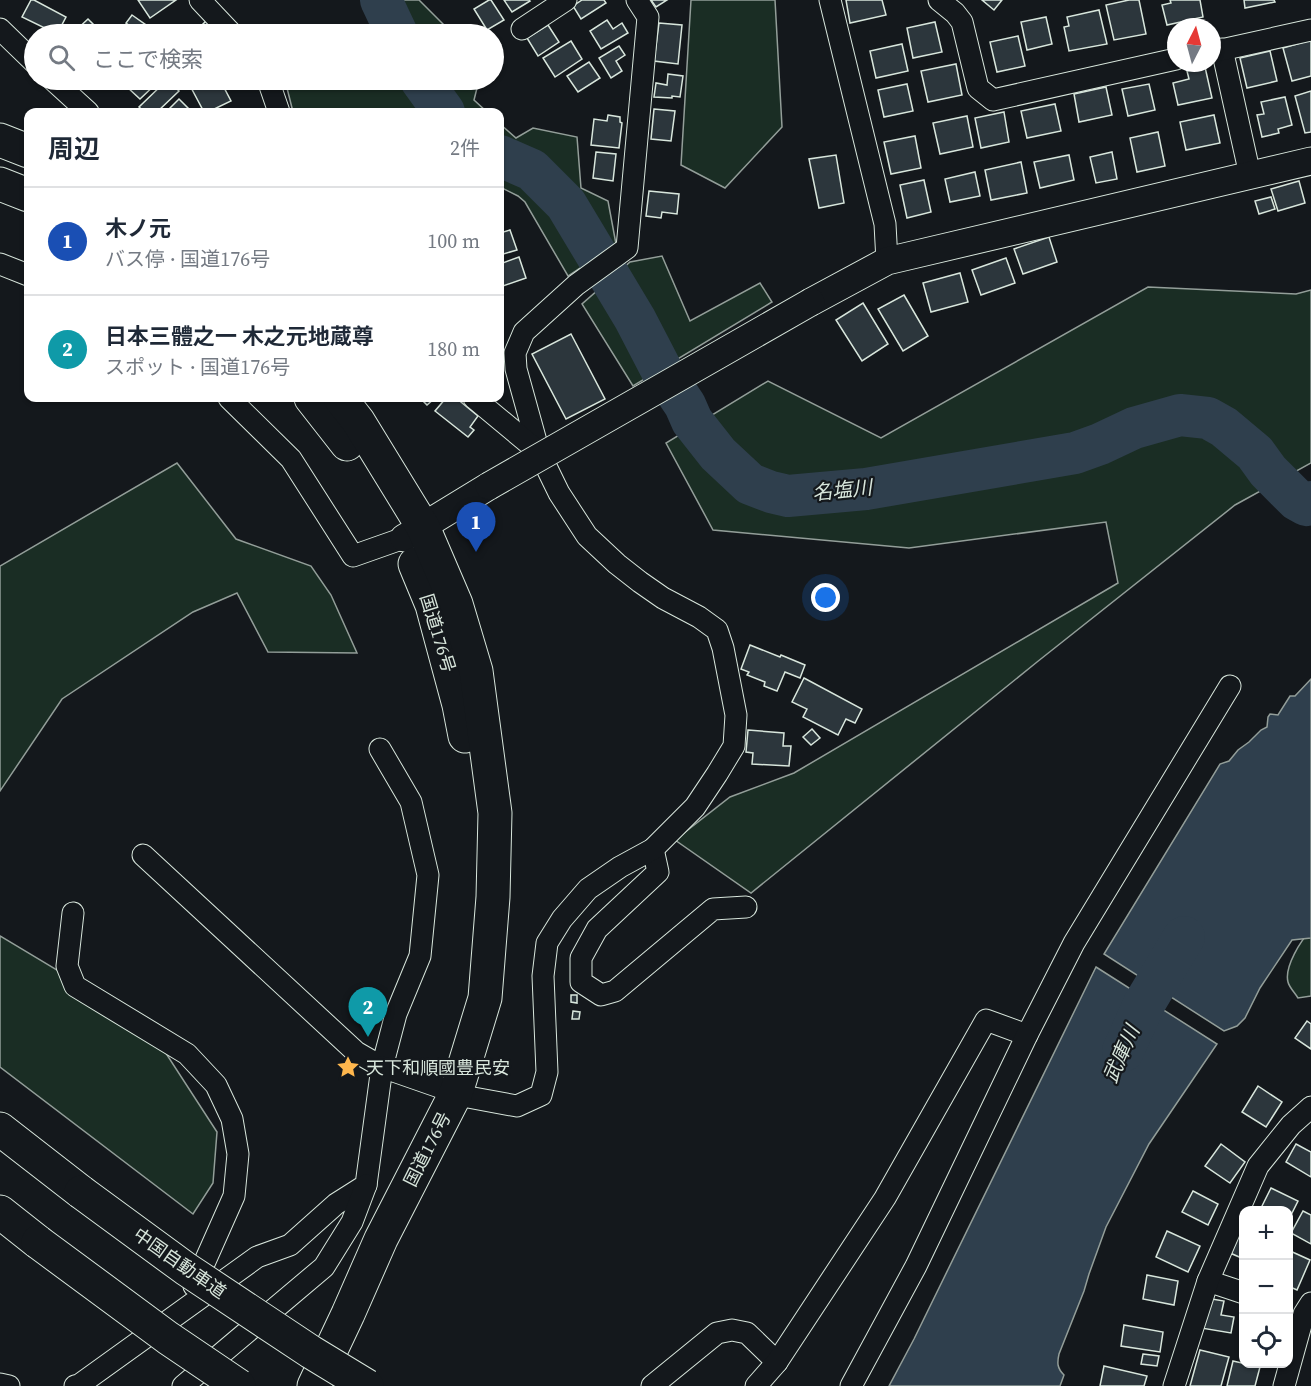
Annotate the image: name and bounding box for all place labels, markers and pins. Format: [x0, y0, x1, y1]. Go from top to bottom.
pin: 1 [456, 502, 496, 552]
pin: 2 [348, 988, 388, 1037]
place icon: 天下和順國豊民安 [335, 1054, 361, 1080]
place label: 天下和順國豊民安 [366, 1055, 510, 1080]

